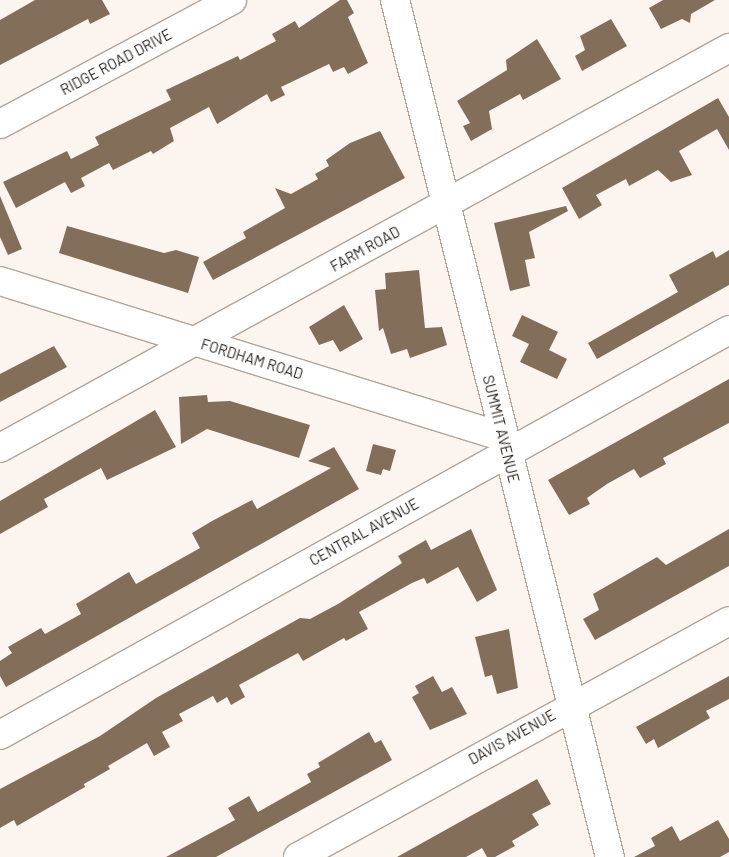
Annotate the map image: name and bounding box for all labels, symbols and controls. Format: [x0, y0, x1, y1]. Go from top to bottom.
street label: RIDGE ROAD DRIVE [57, 25, 175, 99]
street label: FARM ROAD [327, 223, 403, 275]
street label: FORDHAM ROAD [199, 335, 305, 383]
street label: SUMMIT AVENUE [479, 373, 523, 485]
street label: CENTRAL AVENUE [306, 494, 422, 570]
street label: DAVIS AVENUE [465, 706, 559, 768]

